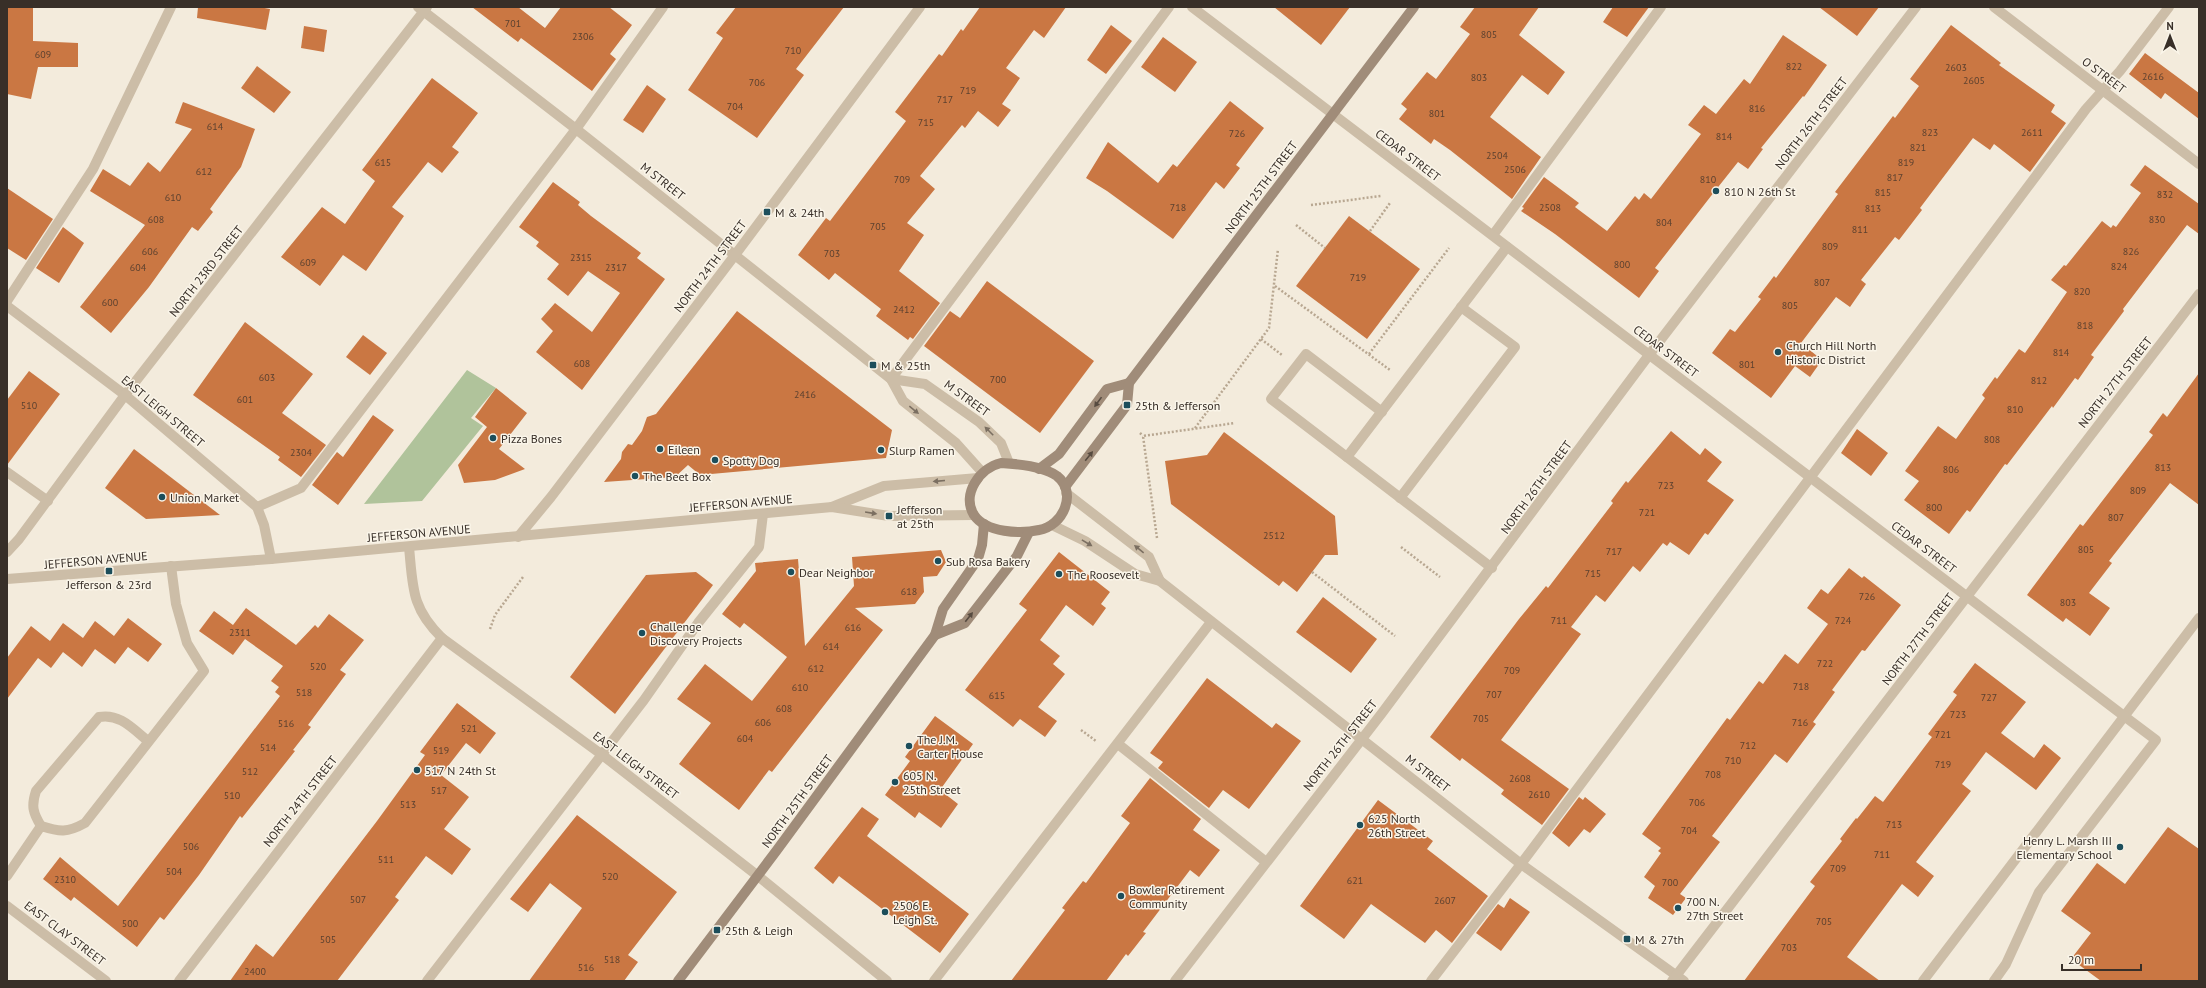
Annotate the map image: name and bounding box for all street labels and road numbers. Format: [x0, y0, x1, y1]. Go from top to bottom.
street label: O STREET [2079, 54, 2129, 97]
street label: NORTH 26TH STREET [1772, 74, 1851, 172]
street label: CEDAR STREET [1372, 126, 1444, 185]
street label: NORTH 25TH STREET [1222, 138, 1301, 236]
street label: M STREET [638, 159, 689, 203]
street label: NORTH 24TH STREET [671, 217, 750, 315]
street label: NORTH 23RD STREET [166, 222, 246, 320]
street label: CEDAR STREET [1630, 322, 1702, 381]
street label: NORTH 27TH STREET [2075, 333, 2155, 430]
street label: EAST LEIGH STREET [118, 372, 208, 450]
street label: M STREET [941, 377, 993, 420]
street label: NORTH 26TH STREET [1497, 437, 1575, 536]
street label: JEFFERSON AVENUE [688, 491, 793, 515]
street label: CEDAR STREET [1888, 518, 1960, 577]
street label: JEFFERSON AVENUE [366, 521, 471, 545]
street label: JEFFERSON AVENUE [43, 548, 148, 572]
street label: NORTH 27TH STREET [1879, 590, 1958, 688]
street label: NORTH 26TH STREET [1300, 696, 1380, 793]
street label: EAST LEIGH STREET [590, 728, 682, 802]
street label: NORTH 25TH STREET [758, 751, 836, 850]
street label: M STREET [1403, 751, 1454, 795]
street label: NORTH 24TH STREET [260, 752, 340, 849]
street label: EAST CLAY STREET [21, 898, 109, 969]

